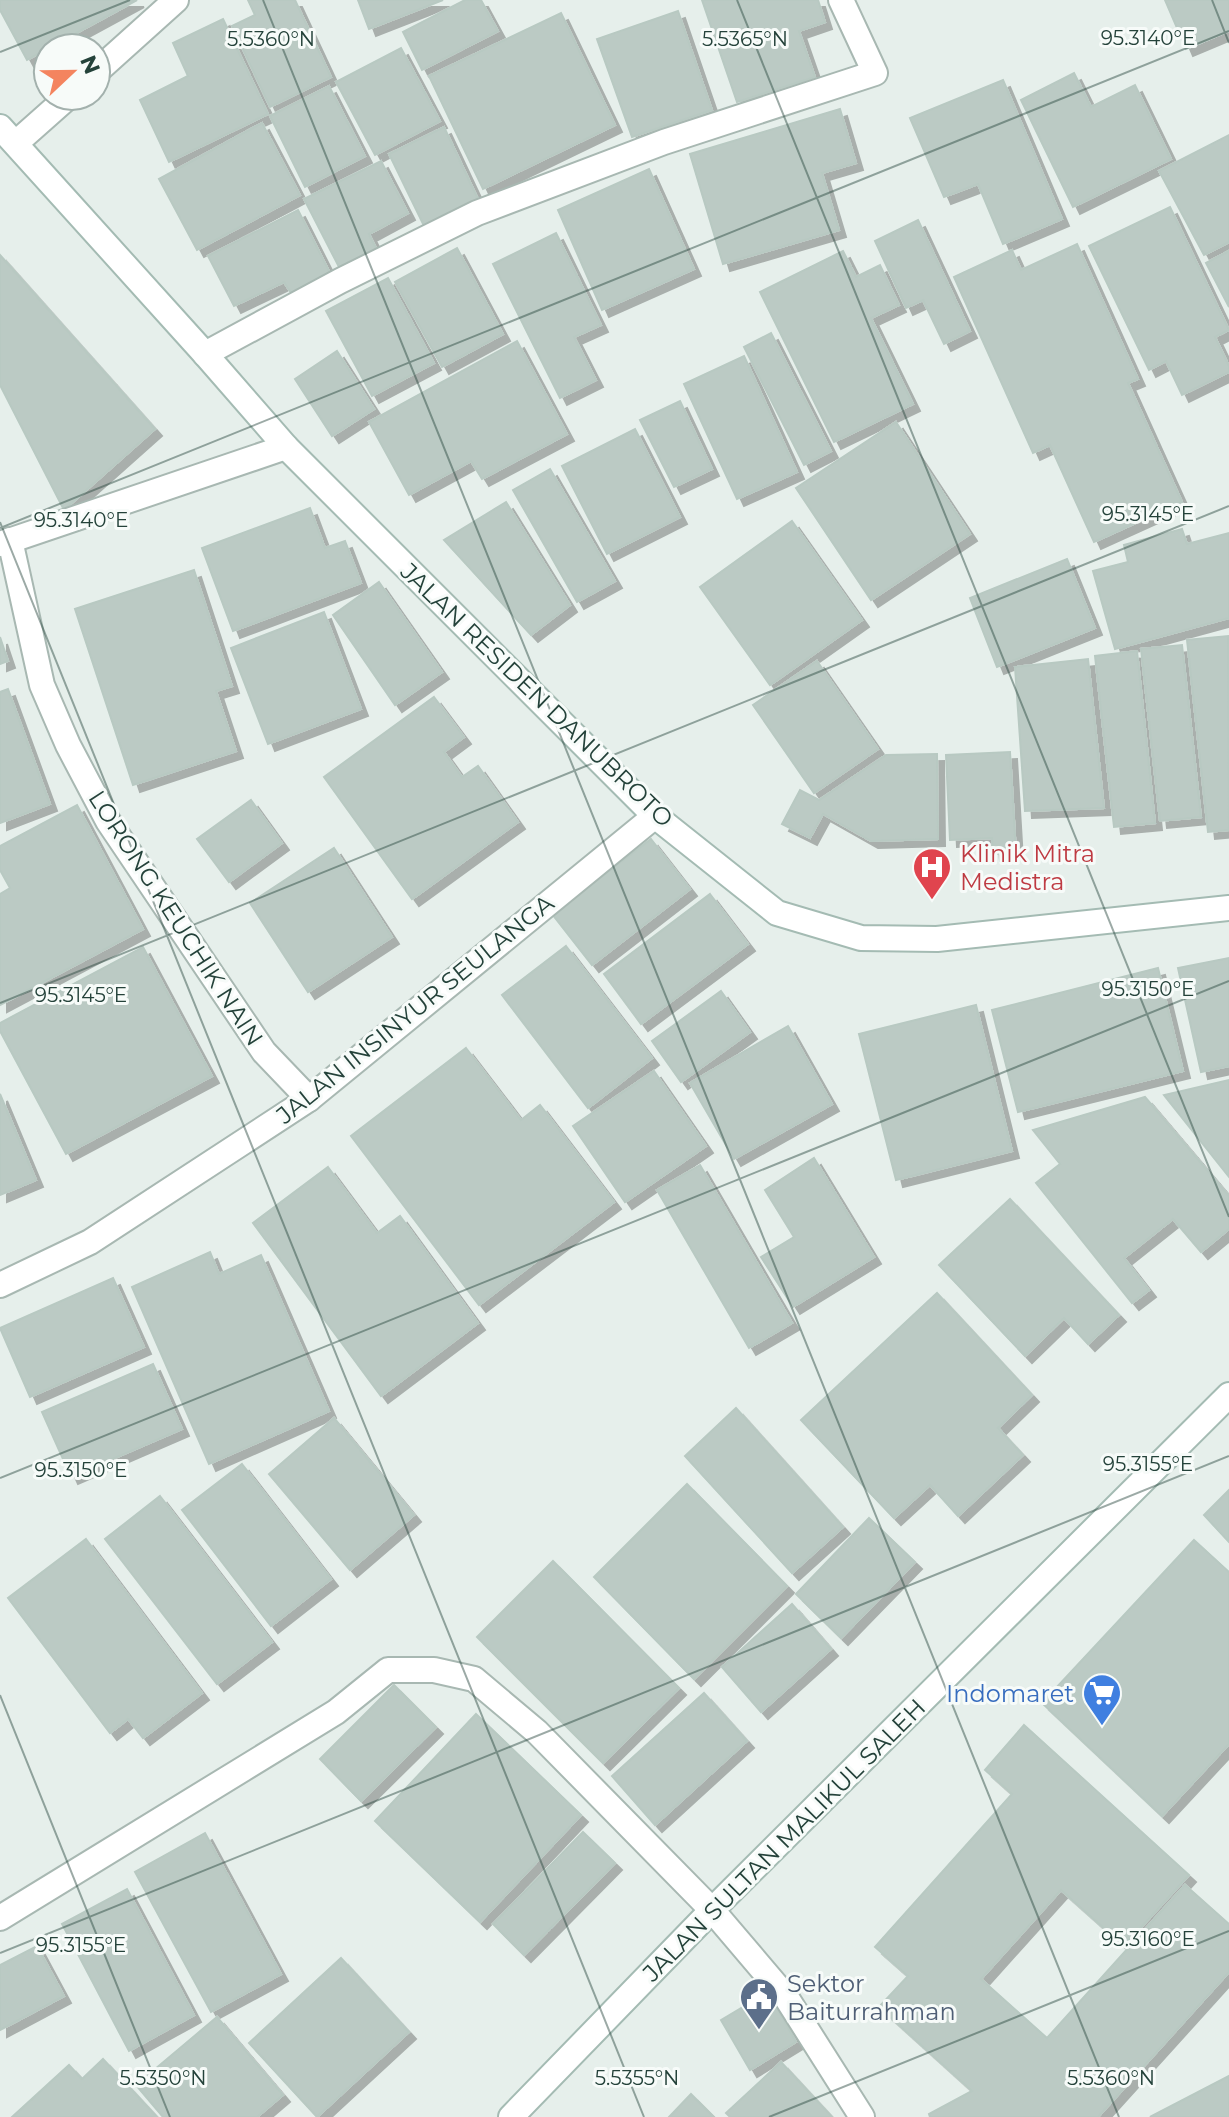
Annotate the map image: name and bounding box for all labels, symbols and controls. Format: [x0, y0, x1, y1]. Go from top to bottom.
text: 95.3140°E [1101, 26, 1195, 50]
text: 5.5360°N [227, 27, 315, 51]
text: 5.5365°N [702, 27, 788, 51]
north arrow [32, 32, 112, 112]
text: N [74, 51, 106, 78]
text: 95.3145°E [1102, 502, 1194, 526]
text: 95.3140°E [34, 508, 128, 532]
street label: JALAN RESIDEN DANUBROTO [394, 556, 679, 833]
street label: LORONG KEUCHIK NAIN [83, 785, 269, 1051]
place label: Klinik Mitra Medistra [960, 839, 1095, 896]
hospital icon: Klinik Mitra Medistra [911, 846, 953, 901]
street label: JALAN INSINYUR SEULANGA [270, 888, 560, 1130]
text: 95.3150°E [1102, 977, 1194, 1001]
text: 95.3145°E [35, 983, 127, 1007]
text: 95.3155°E [1103, 1452, 1193, 1476]
text: 95.3150°E [35, 1458, 127, 1482]
supermarket icon: Indomaret [1081, 1672, 1123, 1727]
place label: Indomaret [946, 1679, 1074, 1708]
street label: JALAN SULTAN MALIKUL SALEH [636, 1693, 931, 1988]
text: 95.3160°E [1101, 1927, 1195, 1951]
text: 95.3155°E [36, 1933, 126, 1957]
place label: Sektor Baiturrahman [787, 1969, 956, 2026]
public building icon: Sektor Baiturrahman [738, 1976, 780, 2031]
text: 5.5350°N [119, 2066, 207, 2090]
text: 5.5355°N [595, 2066, 679, 2090]
text: 5.5360°N [1067, 2066, 1155, 2090]

